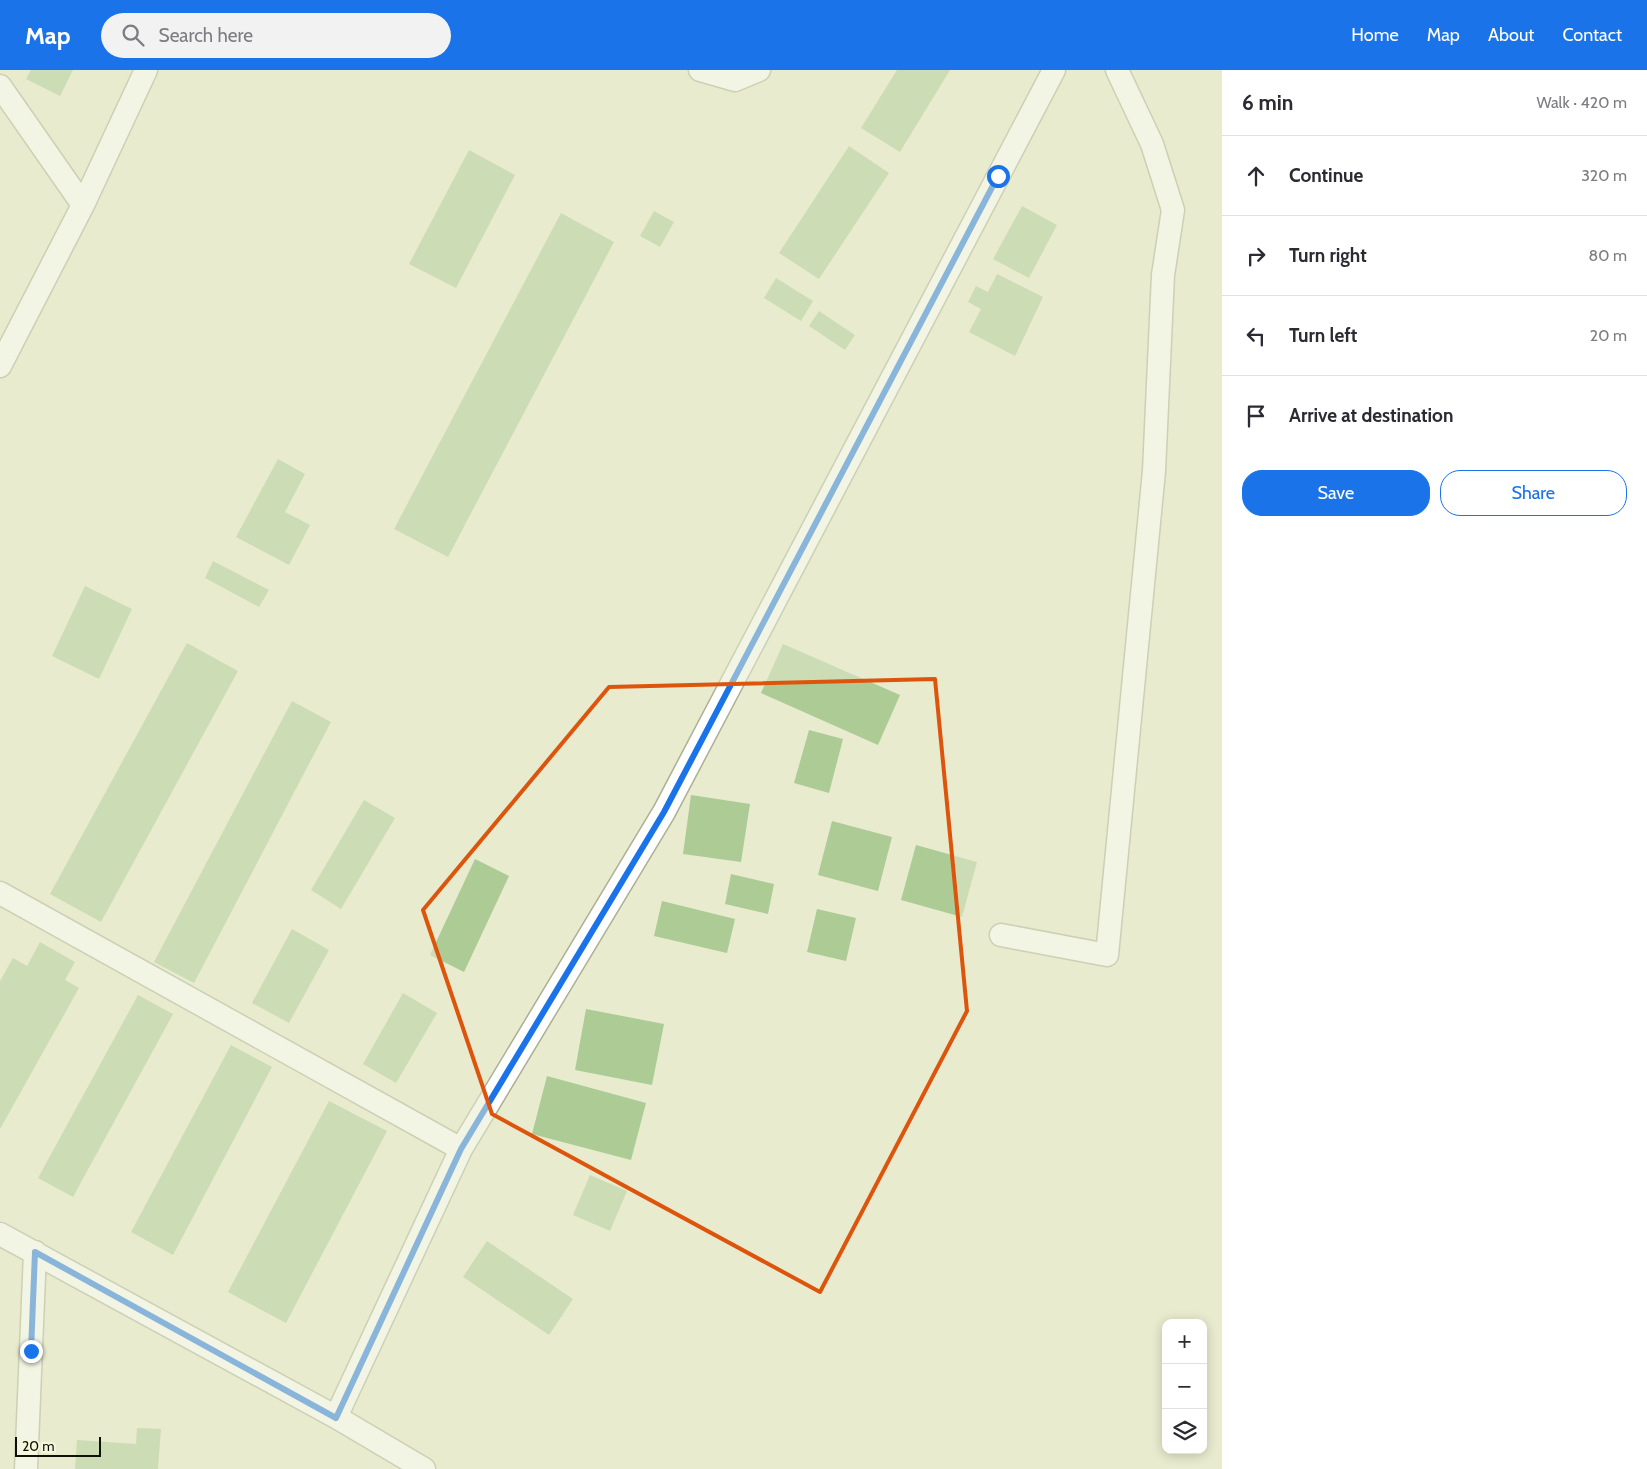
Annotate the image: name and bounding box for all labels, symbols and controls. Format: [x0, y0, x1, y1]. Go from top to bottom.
search box [101, 13, 451, 58]
text: Map [25, 21, 71, 50]
icon: search [119, 21, 147, 49]
text: Search here [159, 24, 253, 47]
text: Home [1351, 24, 1399, 46]
text: Map [1427, 24, 1460, 46]
text: About [1488, 24, 1534, 46]
text: Contact [1562, 24, 1622, 46]
text: 6 min [1242, 90, 1293, 115]
text: Walk · 420 m [1536, 93, 1627, 112]
icon: ahead [1242, 162, 1270, 190]
text: Continue [1289, 164, 1363, 187]
route start [987, 165, 1010, 188]
text: 320 m [1581, 166, 1627, 185]
icon: right [1242, 242, 1270, 270]
text: Turn right [1289, 244, 1367, 267]
text: 80 m [1589, 246, 1627, 265]
icon: left [1242, 322, 1270, 350]
text: Turn left [1289, 324, 1357, 347]
text: 20 m [1590, 326, 1627, 345]
icon: arrive [1242, 402, 1270, 430]
text: Arrive at destination [1289, 404, 1453, 427]
button: Save [1242, 470, 1430, 516]
button: Share [1440, 470, 1627, 516]
map controls [1162, 1319, 1207, 1454]
button: + [1162, 1319, 1207, 1364]
route end [20, 1340, 43, 1363]
button: − [1162, 1364, 1207, 1409]
button: layers [1162, 1409, 1207, 1454]
scale bar [15, 1434, 101, 1457]
text: 20 m [22, 1437, 55, 1455]

